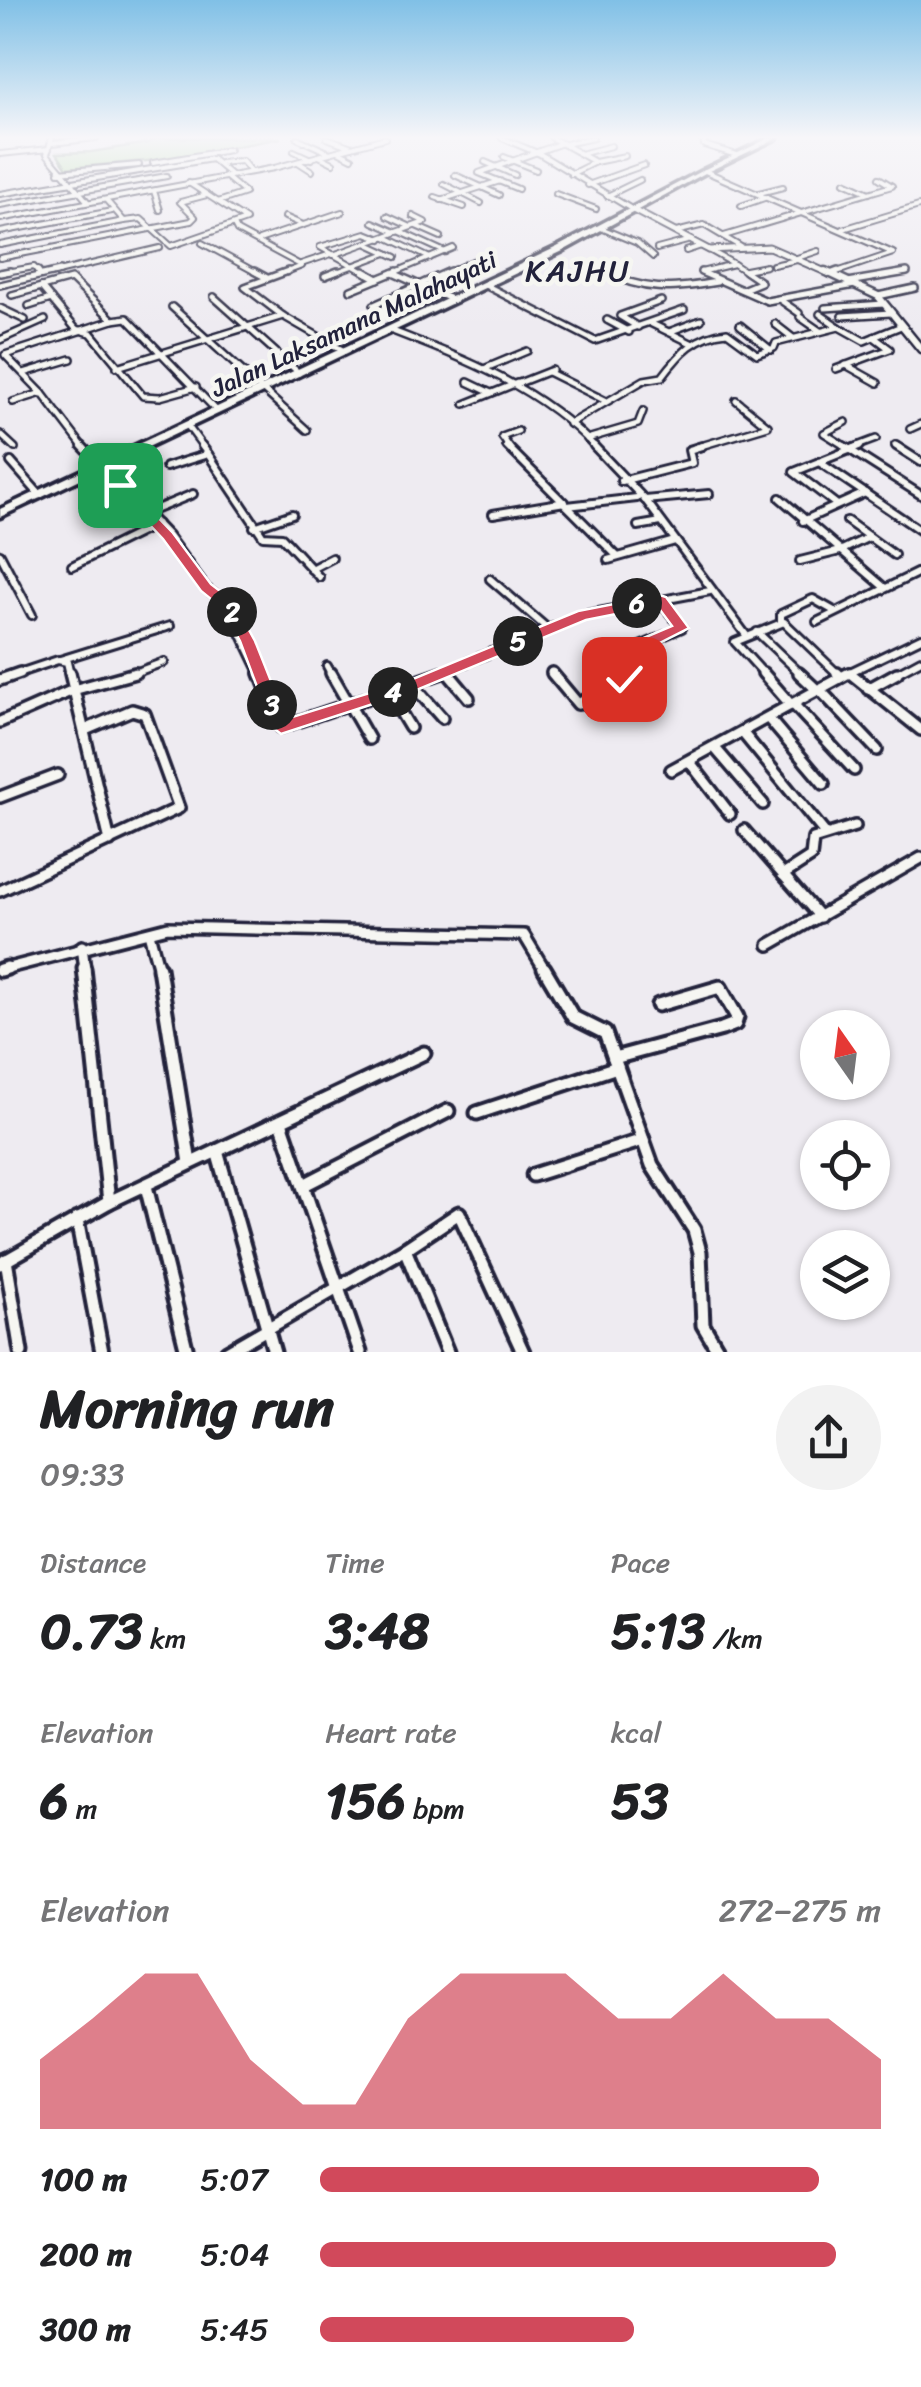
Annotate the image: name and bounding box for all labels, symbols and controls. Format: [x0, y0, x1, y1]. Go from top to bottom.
street label: Jalan Laksamana Malahayati [203, 237, 506, 411]
district label: KAJHU [525, 244, 631, 298]
pin [78, 443, 163, 528]
icon: arrive [93, 458, 148, 513]
pin: 6 [612, 578, 662, 628]
text: 6 [629, 578, 645, 627]
pin: 2 [207, 587, 257, 637]
text: 2 [224, 587, 240, 636]
pin: 5 [493, 616, 543, 666]
text: 5 [509, 616, 527, 665]
pin [582, 637, 667, 722]
icon: check [597, 652, 652, 707]
pin: 4 [368, 667, 418, 717]
text: 4 [384, 667, 402, 716]
pin: 3 [247, 680, 297, 730]
text: 3 [264, 680, 280, 729]
north arrow [800, 1010, 890, 1100]
map controls [800, 1010, 890, 1320]
button: locate [800, 1120, 890, 1210]
button: layers [800, 1230, 890, 1320]
text: Morning run [40, 1360, 334, 1457]
button: share [776, 1385, 881, 1490]
text: 09:33 [40, 1446, 125, 1503]
text: Distance [40, 1538, 146, 1587]
text: Time [325, 1538, 385, 1587]
text: Pace [611, 1538, 670, 1587]
text: 0.73 [40, 1587, 143, 1676]
text: 3:48 [325, 1587, 429, 1676]
text: 5:13 [611, 1587, 705, 1676]
text: km [143, 1614, 186, 1663]
text: /km [705, 1614, 763, 1663]
text: Elevation [40, 1708, 153, 1757]
text: Heart rate [325, 1708, 457, 1757]
text: kcal [611, 1708, 662, 1757]
text: 6 [40, 1757, 68, 1846]
text: 156 [325, 1757, 406, 1846]
text: 53 [611, 1757, 669, 1846]
text: m [68, 1784, 97, 1833]
text: bpm [406, 1784, 465, 1833]
text: Elevation [40, 1882, 170, 1939]
text: 272–275 m [718, 1882, 881, 1939]
text: 100 m [40, 2151, 127, 2208]
text: 5:07 [200, 2151, 268, 2208]
text: 200 m [40, 2226, 132, 2283]
text: 5:04 [200, 2226, 269, 2283]
text: 300 m [40, 2301, 131, 2358]
text: 5:45 [200, 2301, 269, 2358]

